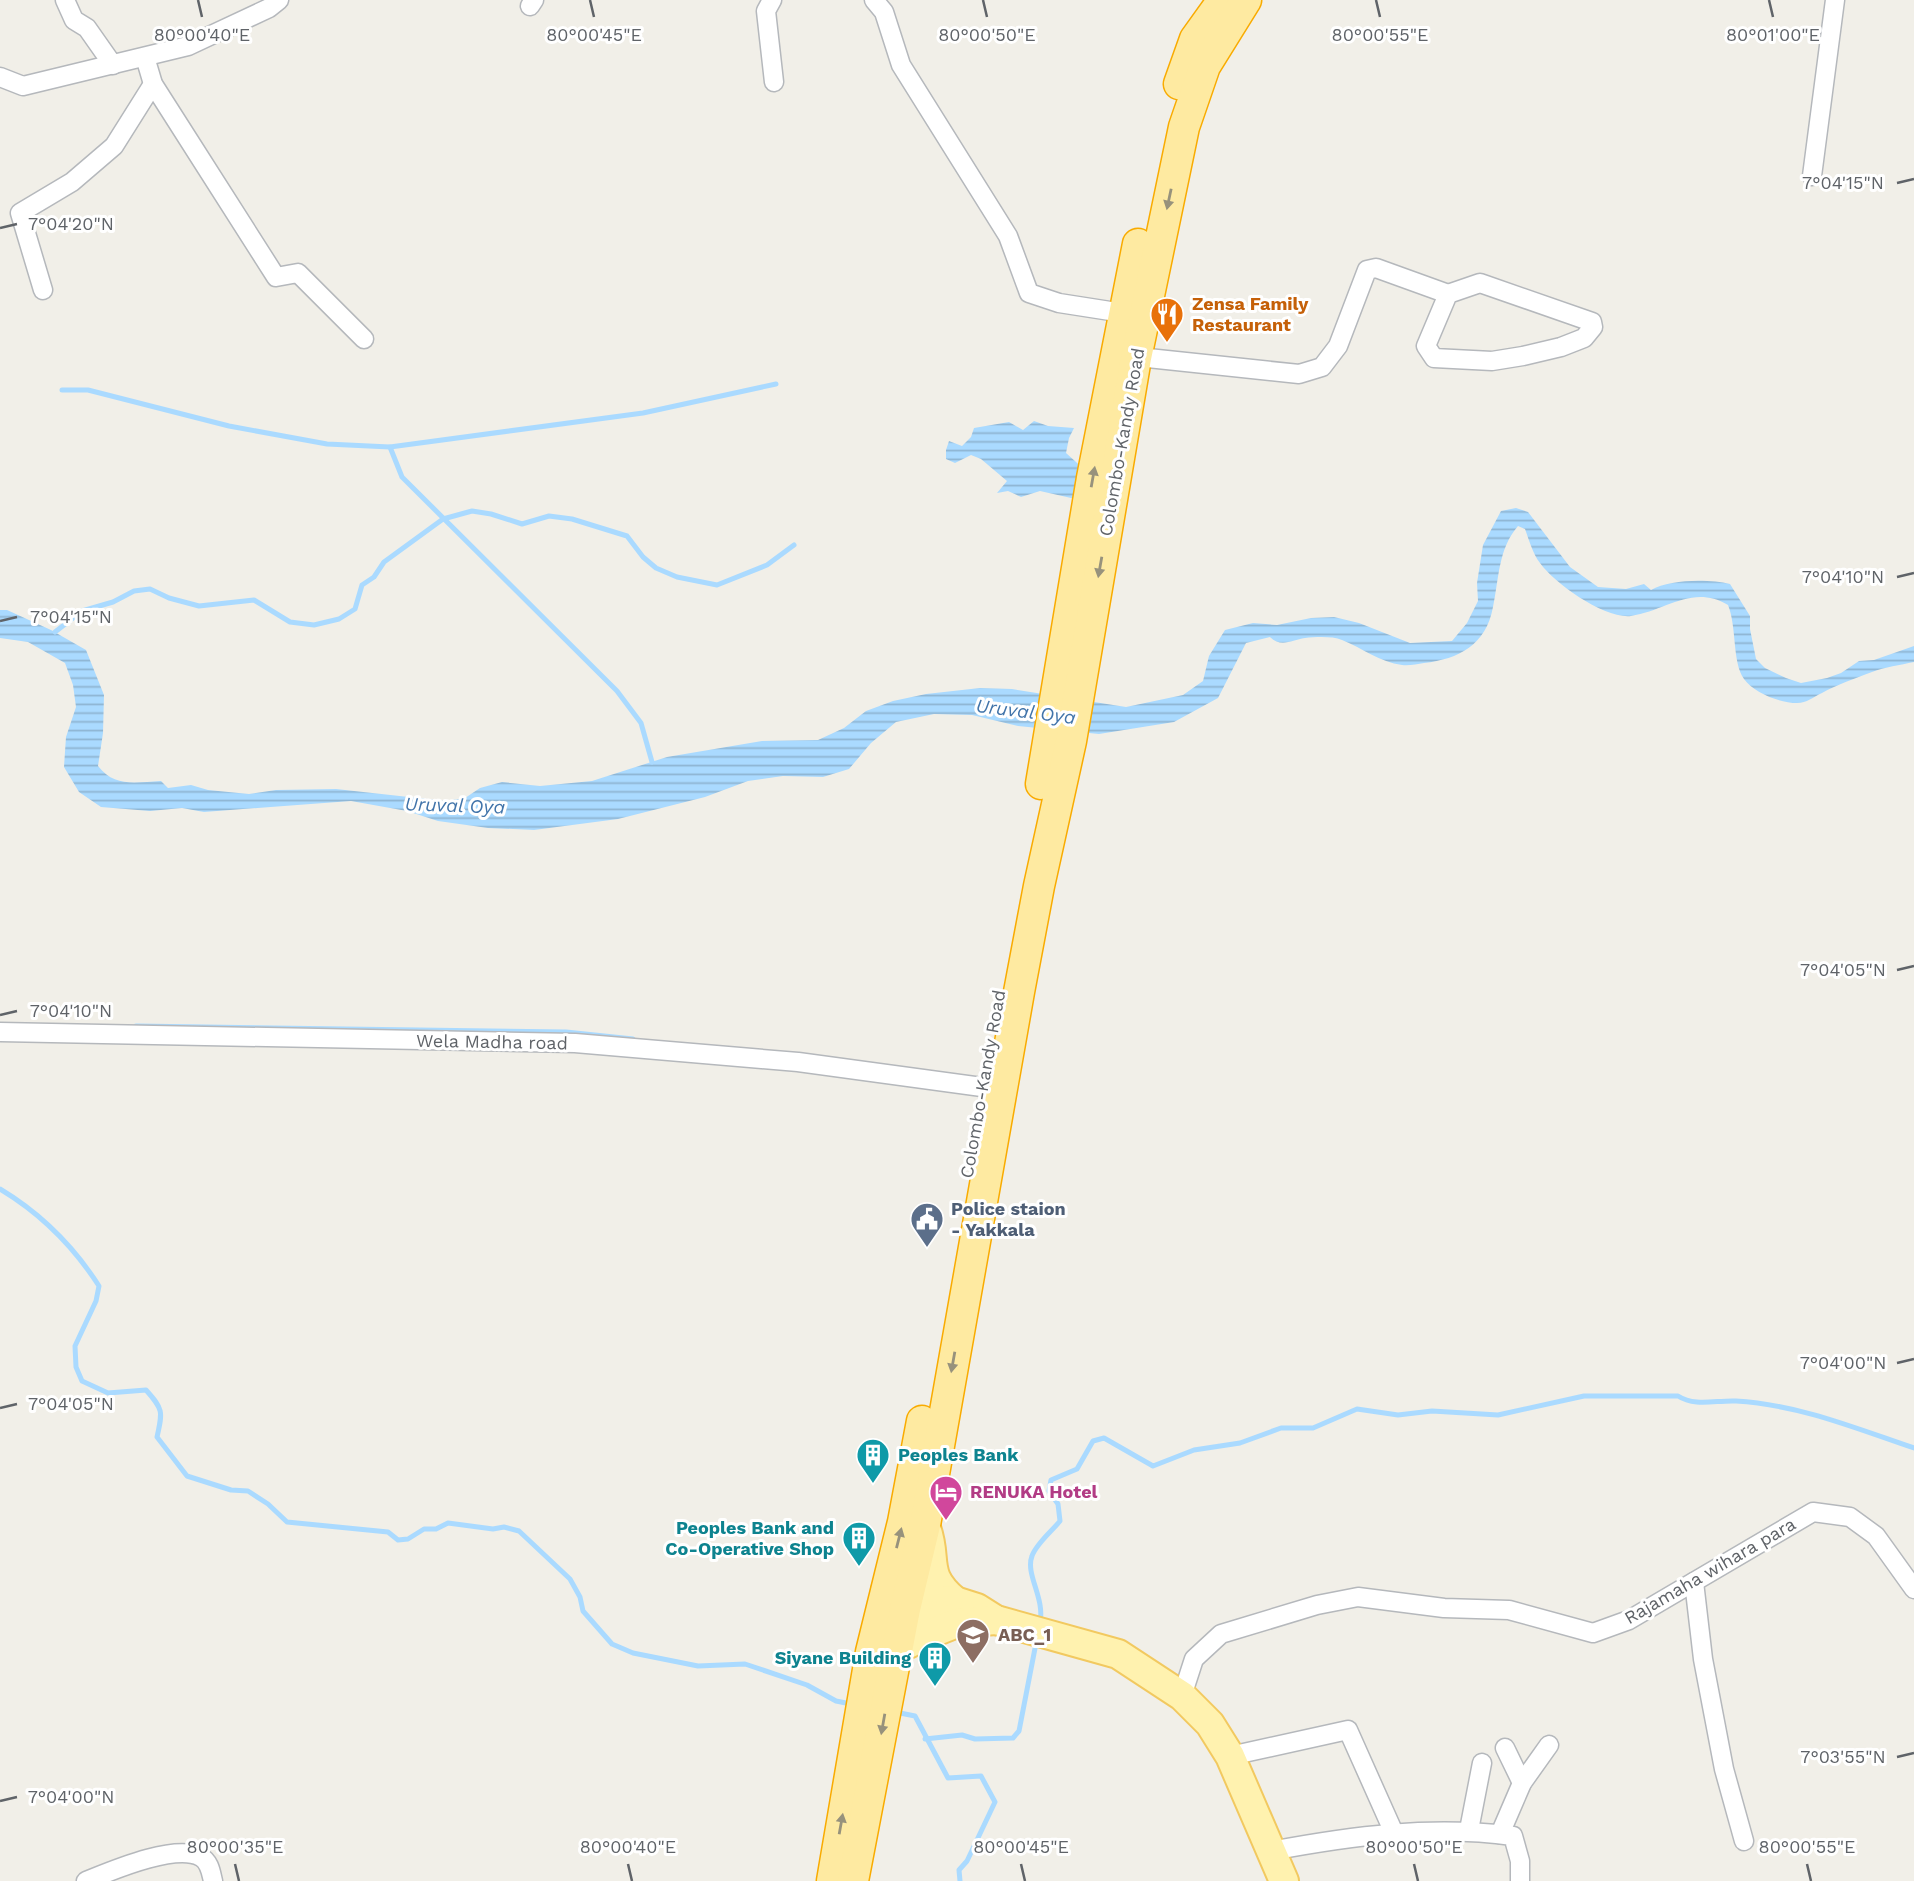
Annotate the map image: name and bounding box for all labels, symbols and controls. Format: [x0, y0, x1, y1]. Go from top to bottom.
text: 80°00'40"E [154, 24, 250, 45]
text: 80°00'45"E [546, 24, 642, 45]
text: 80°00'50"E [938, 24, 1036, 45]
text: 80°00'55"E [1332, 24, 1428, 45]
text: 80°01'00"E [1726, 24, 1820, 45]
text: 7°04'15"N [1802, 172, 1884, 193]
one-way arrow [1164, 188, 1175, 210]
text: 7°04'20"N [28, 213, 114, 234]
place label: Zensa Family Restaurant [1192, 293, 1309, 335]
restaurant icon: Zensa Family Restaurant [1148, 295, 1186, 344]
street label: Colombo-Kandy Road [1095, 346, 1148, 538]
one-way arrow [1087, 465, 1098, 487]
one-way arrow [1094, 556, 1105, 578]
text: 7°04'10"N [1802, 566, 1884, 587]
text: 7°04'15"N [30, 606, 112, 627]
water label: Uruval Oya [975, 694, 1077, 729]
water label: Uruval Oya [404, 792, 506, 819]
text: 7°04'05"N [1800, 959, 1886, 980]
street label: Colombo-Kandy Road [956, 988, 1009, 1180]
text: 7°04'10"N [30, 1000, 112, 1021]
street label: Wela Madha road [416, 1030, 568, 1053]
place label: Police staion - Yakkala [951, 1198, 1066, 1240]
public building icon: Police staion - Yakkala [908, 1200, 946, 1249]
one-way arrow [947, 1351, 958, 1373]
text: 7°04'00"N [1800, 1352, 1886, 1373]
text: 7°04'05"N [28, 1393, 114, 1414]
building icon: Peoples Bank [854, 1436, 892, 1485]
place label: Peoples Bank [898, 1444, 1019, 1465]
hotel icon: RENUKA Hotel [927, 1473, 965, 1522]
place label: RENUKA Hotel [970, 1481, 1098, 1502]
street label: Rajamaha wihara para [1620, 1513, 1799, 1628]
place label: Peoples Bank and Co-Operative Shop [665, 1517, 834, 1559]
building icon: Peoples Bank and Co-Operative Shop [840, 1519, 878, 1568]
one-way arrow [894, 1526, 905, 1548]
school or university icon: ABC_1 [954, 1616, 992, 1665]
place label: ABC_1 [998, 1624, 1051, 1645]
building icon: Siyane Building [916, 1639, 954, 1688]
place label: Siyane Building [775, 1647, 912, 1668]
one-way arrow [878, 1713, 889, 1735]
text: 7°03'55"N [1800, 1746, 1886, 1767]
text: 7°04'00"N [28, 1786, 114, 1807]
one-way arrow [836, 1813, 847, 1835]
text: 80°00'35"E [187, 1836, 283, 1857]
text: 80°00'40"E [580, 1836, 676, 1857]
text: 80°00'45"E [973, 1836, 1069, 1857]
text: 80°00'50"E [1365, 1836, 1463, 1857]
text: 80°00'55"E [1759, 1836, 1855, 1857]

